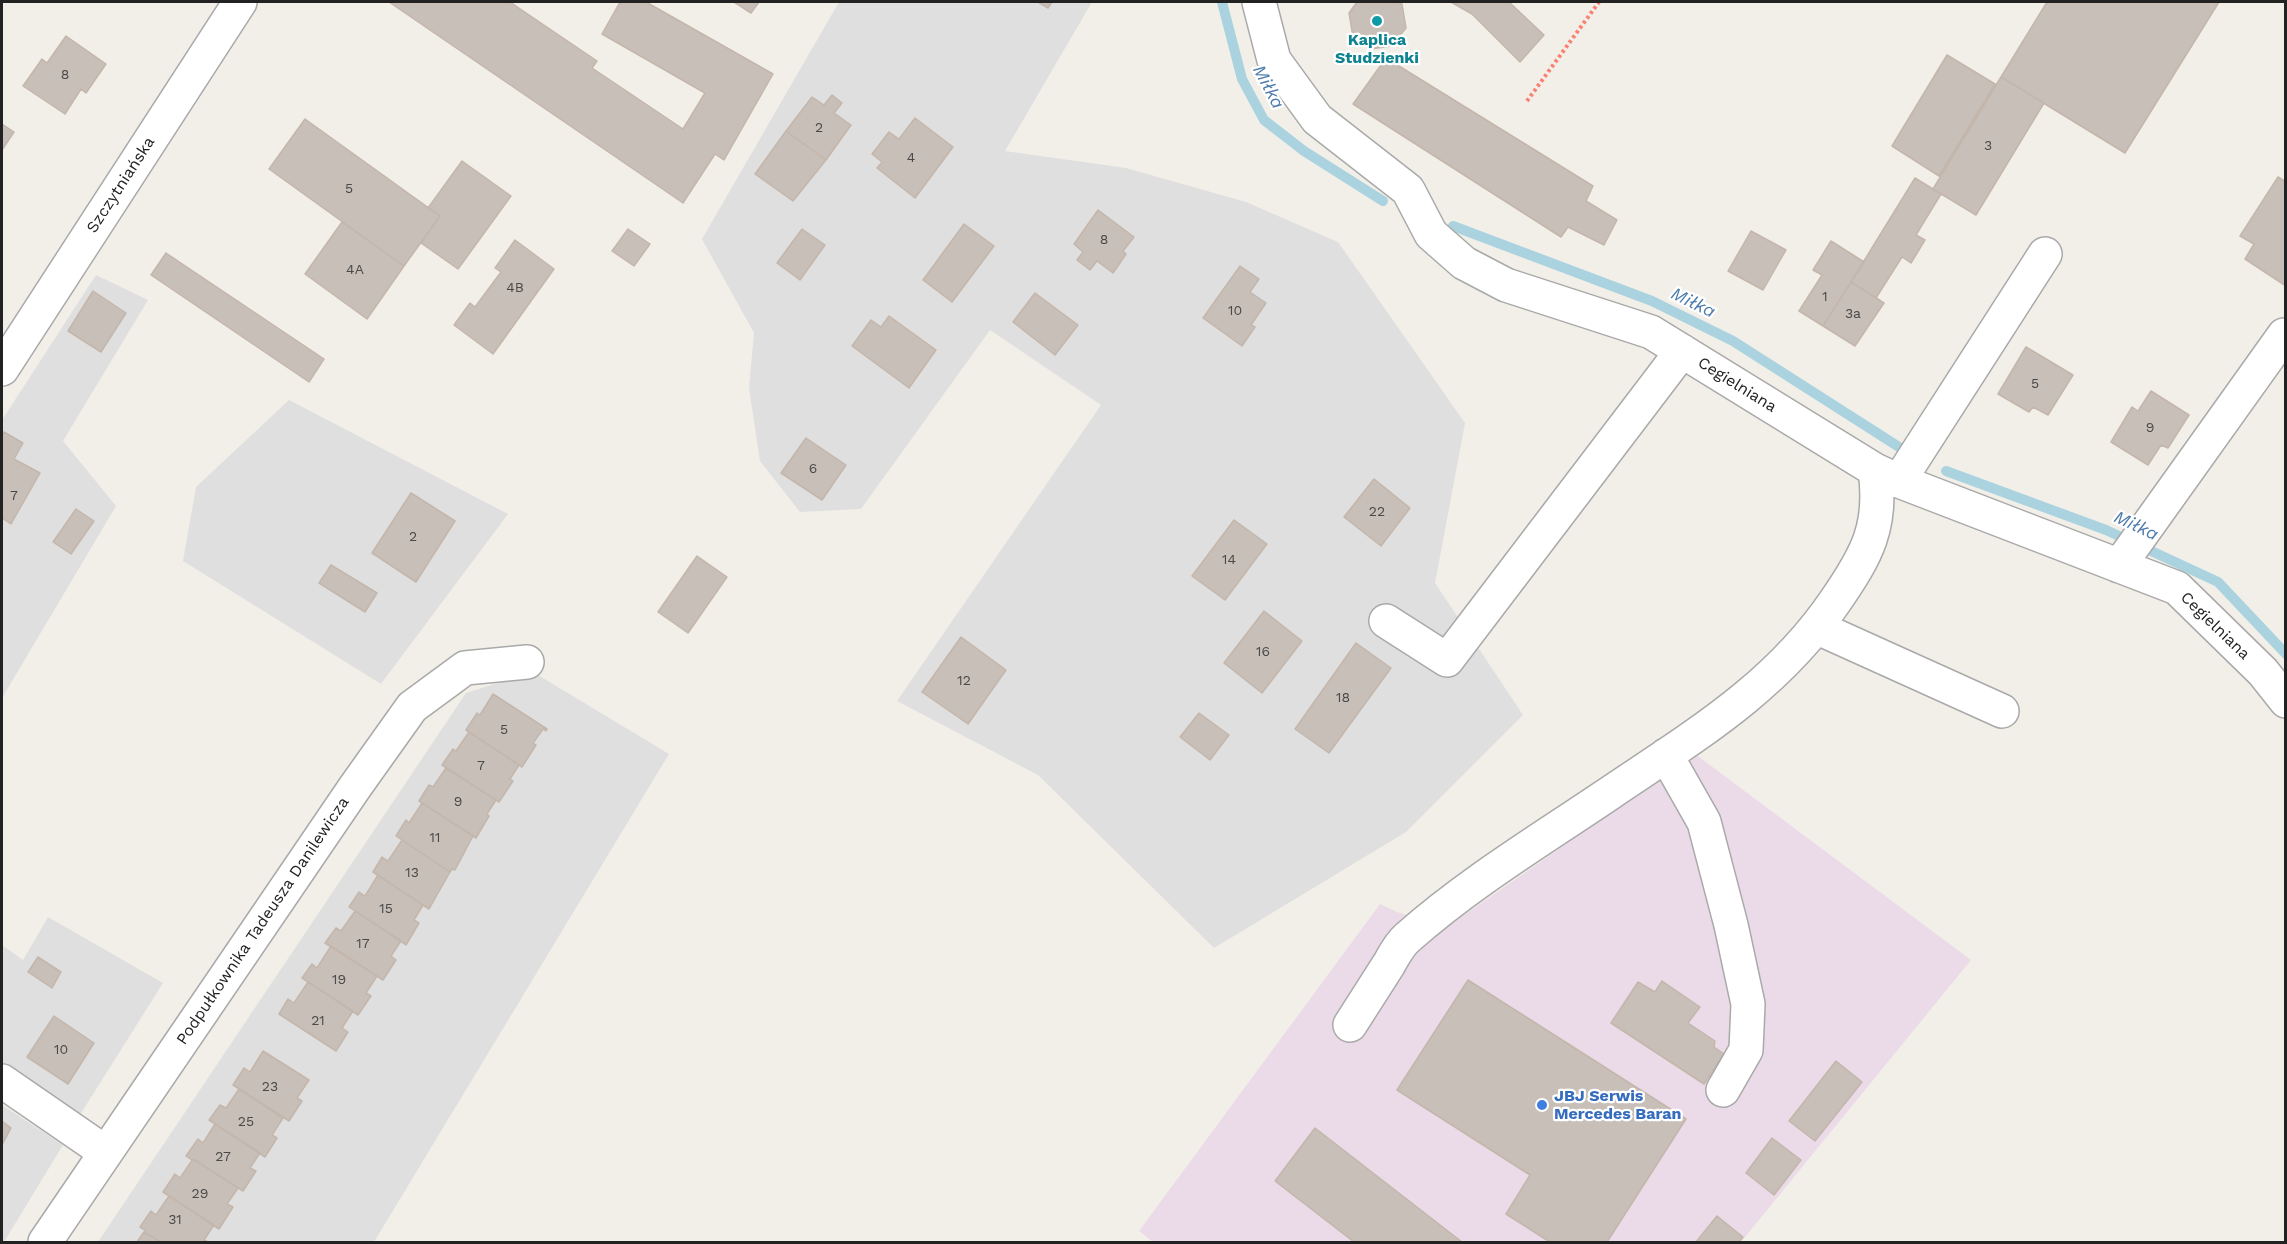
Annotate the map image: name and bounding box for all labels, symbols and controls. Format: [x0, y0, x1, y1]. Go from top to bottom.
marker: Kaplica Studzienki [1370, 14, 1384, 28]
place label: Kaplica Studzienki [1335, 30, 1419, 68]
water label: Miłka [1248, 61, 1288, 113]
house number: 8 [61, 67, 69, 83]
house number: 2 [815, 120, 823, 136]
street label: Szczytniańska [83, 133, 159, 237]
house number: 3 [1984, 138, 1992, 154]
house number: 4 [907, 150, 915, 166]
house number: 5 [345, 181, 353, 197]
house number: 8 [1100, 232, 1108, 248]
house number: 4A [346, 262, 364, 278]
house number: 4B [506, 280, 524, 296]
water label: Miłka [1667, 283, 1719, 323]
house number: 1 [1822, 289, 1828, 305]
house number: 10 [1228, 303, 1242, 319]
house number: 3a [1845, 306, 1861, 322]
street label: Cegielniana [1694, 353, 1780, 417]
house number: 5 [2031, 376, 2039, 392]
house number: 9 [2146, 420, 2154, 436]
house number: 6 [809, 461, 817, 477]
house number: 7 [10, 488, 18, 504]
house number: 22 [1369, 504, 1385, 520]
water label: Miłka [2110, 506, 2162, 546]
house number: 2 [409, 529, 417, 545]
house number: 14 [1222, 552, 1236, 568]
street label: Cegielniana [2176, 588, 2254, 664]
house number: 16 [1256, 644, 1270, 660]
house number: 12 [957, 673, 971, 689]
house number: 18 [1336, 690, 1350, 706]
house number: 5 [500, 722, 508, 738]
house number: 7 [477, 758, 485, 774]
street label: Podpułkownika Tadeusza Danilewicza [173, 793, 353, 1049]
house number: 9 [454, 794, 462, 810]
house number: 11 [430, 830, 440, 846]
house number: 13 [405, 865, 419, 881]
house number: 15 [379, 901, 393, 917]
house number: 17 [356, 936, 370, 952]
house number: 19 [332, 972, 346, 988]
house number: 21 [311, 1013, 325, 1029]
house number: 10 [54, 1042, 68, 1058]
house number: 23 [262, 1079, 278, 1095]
place label: JBJ Serwis Mercedes Baran [1554, 1086, 1681, 1124]
marker: JBJ Serwis Mercedes Baran [1535, 1098, 1549, 1112]
house number: 25 [238, 1114, 254, 1130]
house number: 27 [215, 1149, 231, 1165]
house number: 29 [192, 1186, 208, 1202]
house number: 31 [168, 1212, 182, 1228]

